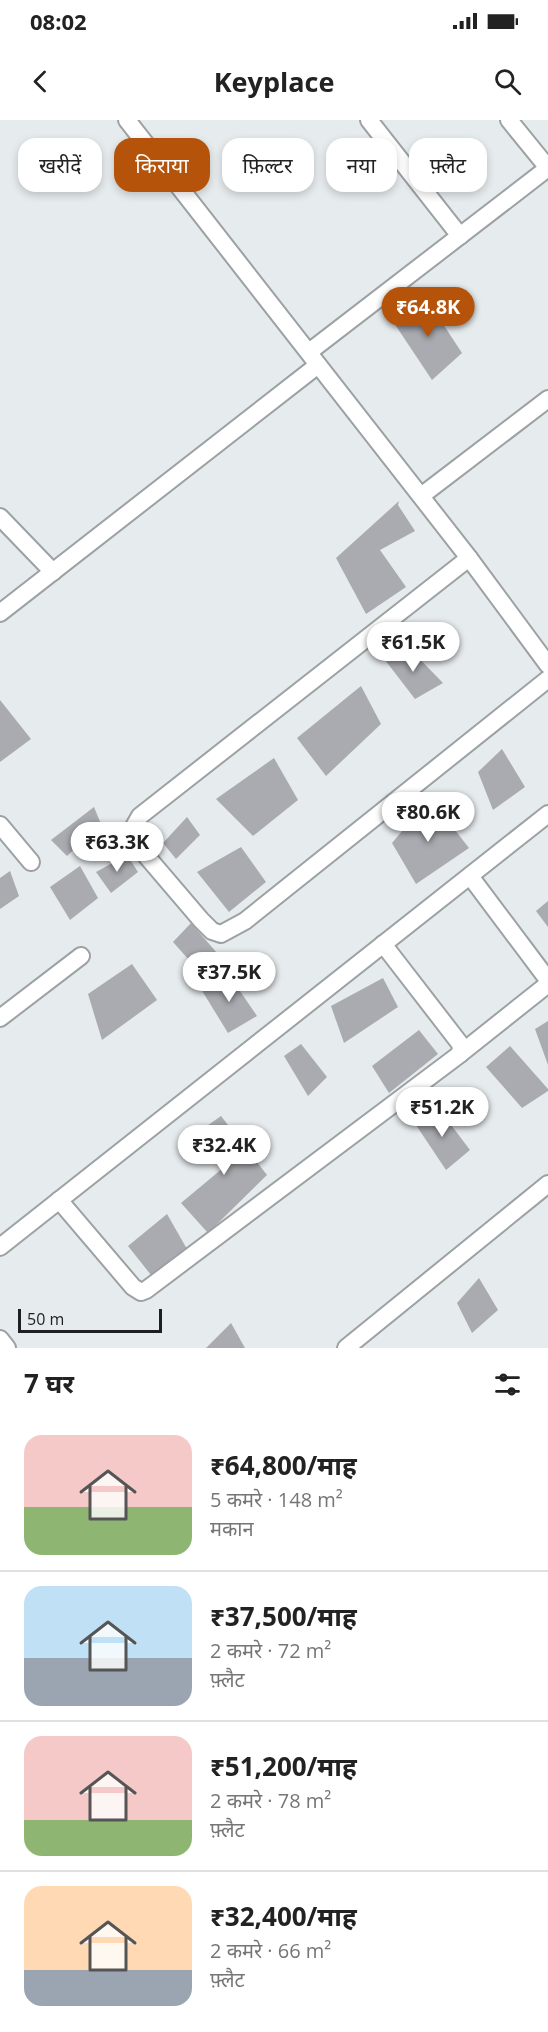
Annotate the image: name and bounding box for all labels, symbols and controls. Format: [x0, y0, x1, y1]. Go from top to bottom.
text: 08:02 [30, 6, 87, 36]
text: Keyplace [214, 63, 334, 100]
icon: back [24, 65, 57, 98]
icon: search [491, 65, 524, 98]
chip: खरीदें [18, 138, 102, 192]
chip: किराया [114, 138, 210, 192]
chip: फ़िल्टर [222, 138, 314, 192]
chip: नया [326, 138, 397, 192]
chip: फ़्लैट [409, 138, 487, 192]
pin: ₹64.8K [379, 287, 477, 338]
text: ₹64.8K [396, 293, 460, 320]
pin: ₹61.5K [364, 622, 462, 673]
text: ₹61.5K [381, 628, 445, 655]
pin: ₹80.6K [379, 792, 477, 843]
text: ₹80.6K [396, 798, 460, 825]
pin: ₹63.3K [68, 822, 166, 873]
text: ₹63.3K [85, 828, 149, 855]
pin: ₹37.5K [180, 952, 278, 1003]
text: ₹37.5K [197, 958, 261, 985]
pin: ₹51.2K [393, 1087, 491, 1138]
text: ₹51.2K [410, 1093, 474, 1120]
pin: ₹32.4K [175, 1125, 273, 1176]
text: ₹32.4K [192, 1131, 256, 1158]
scale bar [18, 1306, 162, 1334]
text: 50 m [27, 1308, 64, 1330]
text: 7 घर [24, 1365, 74, 1401]
icon: filters [491, 1368, 524, 1401]
text: ₹64,800/माह [210, 1447, 357, 1483]
icon: home [72, 1459, 144, 1531]
text: 5 कमरे · 148 m² [210, 1486, 343, 1513]
text: मकान [210, 1515, 254, 1542]
text: ₹37,500/माह [210, 1598, 357, 1634]
icon: home [72, 1610, 144, 1682]
text: 2 कमरे · 72 m² [210, 1637, 331, 1664]
text: फ़्लैट [210, 1666, 245, 1693]
text: ₹51,200/माह [210, 1748, 357, 1784]
icon: home [72, 1760, 144, 1832]
text: 2 कमरे · 78 m² [210, 1787, 331, 1814]
text: फ़्लैट [210, 1816, 245, 1843]
text: ₹32,400/माह [210, 1898, 357, 1934]
icon: home [72, 1910, 144, 1982]
text: 2 कमरे · 66 m² [210, 1937, 331, 1964]
text: फ़्लैट [210, 1966, 245, 1993]

